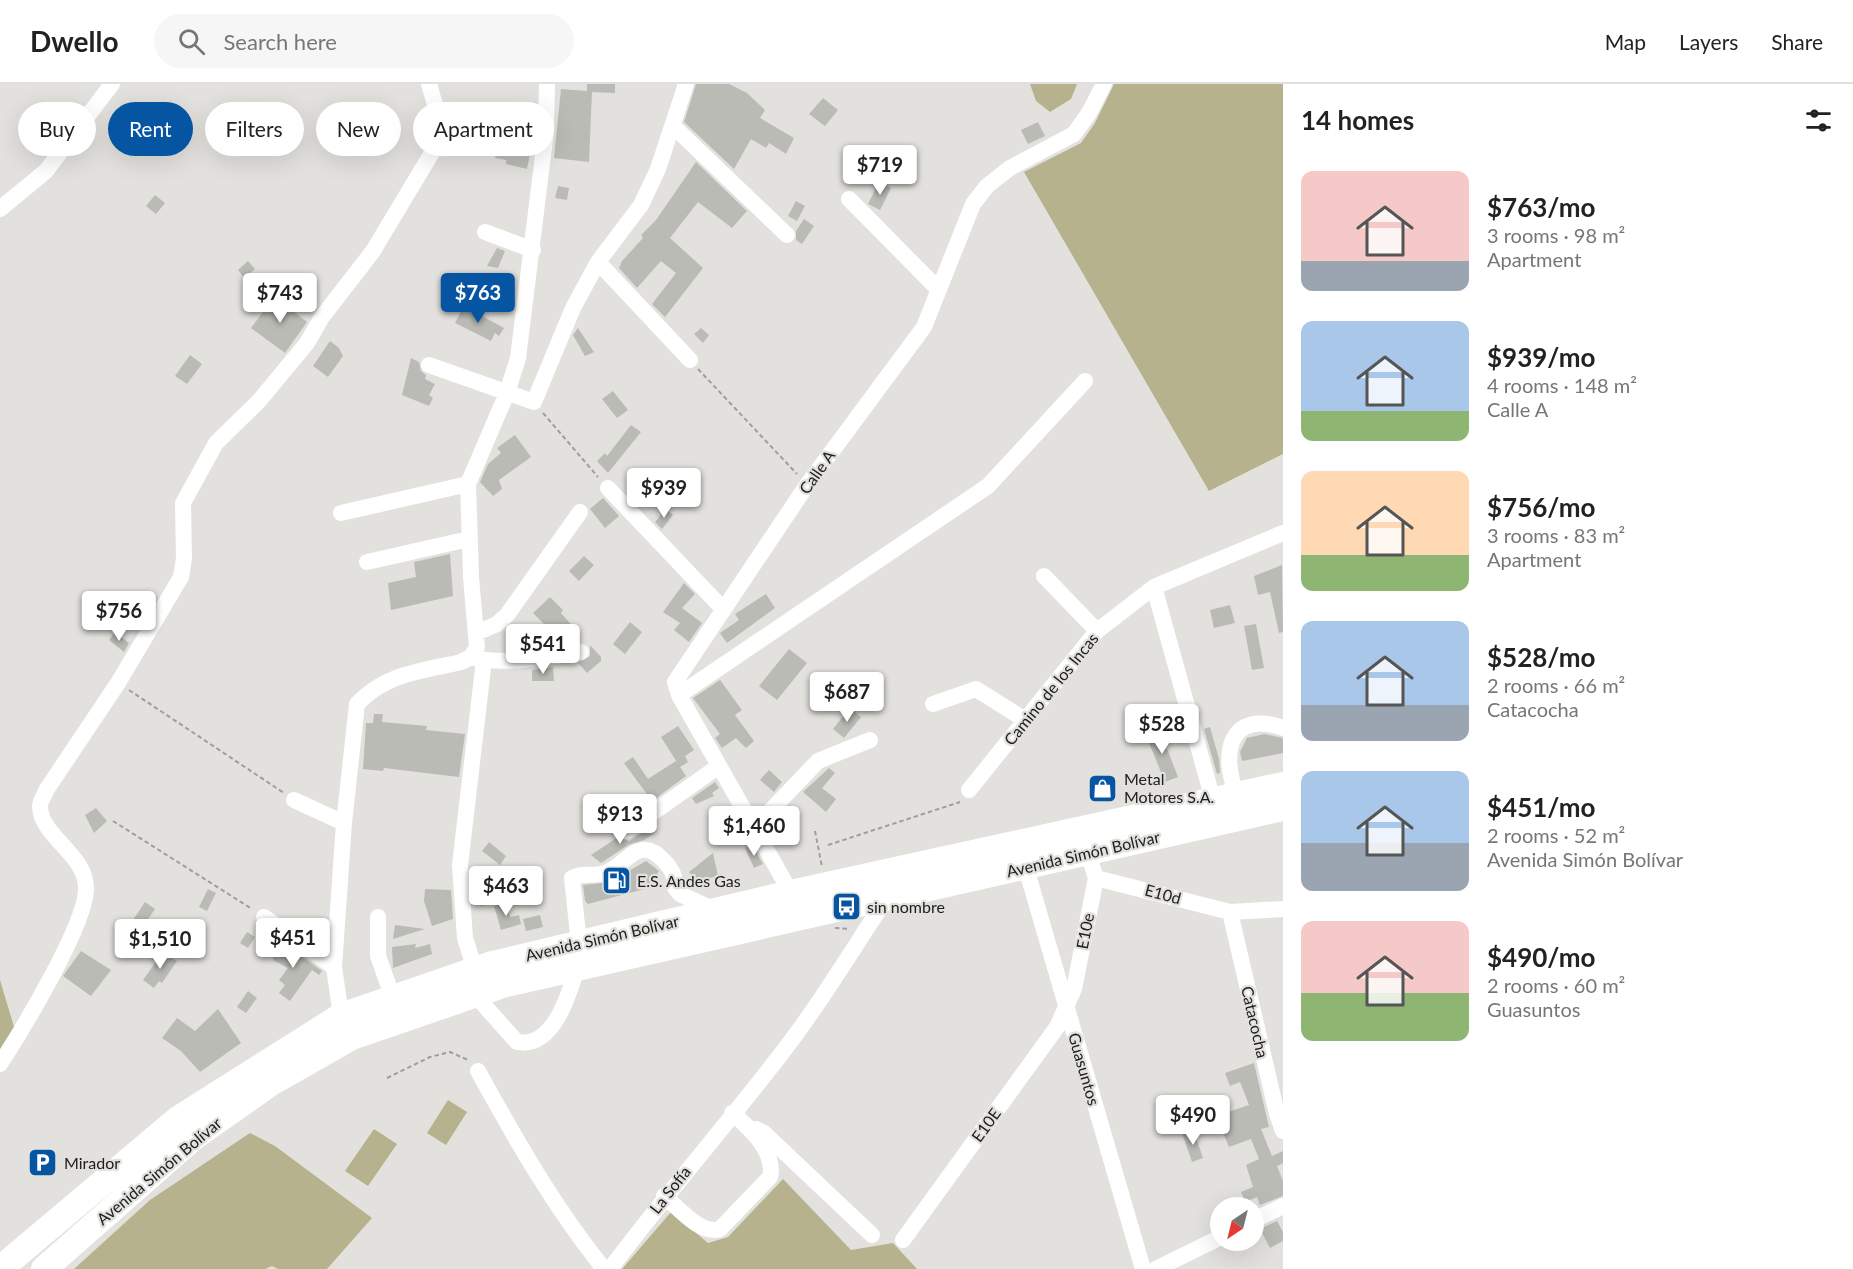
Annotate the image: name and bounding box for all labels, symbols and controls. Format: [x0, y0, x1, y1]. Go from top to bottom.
search box [154, 14, 574, 68]
text: Dwello [30, 24, 118, 58]
icon: search [175, 25, 208, 58]
text: Search here [223, 28, 337, 55]
text: Map [1605, 29, 1646, 54]
text: Layers [1679, 29, 1738, 54]
text: Share [1771, 29, 1823, 54]
chip: Buy [18, 102, 96, 156]
chip: Rent [108, 102, 193, 156]
chip: Filters [205, 102, 304, 156]
chip: New [316, 102, 401, 156]
chip: Apartment [413, 102, 554, 156]
text: 14 homes [1301, 104, 1414, 136]
icon: filters [1802, 104, 1835, 137]
pin: $719 [844, 145, 916, 196]
text: $719 [857, 152, 903, 176]
text: $763/mo [1487, 191, 1595, 223]
icon: home [1349, 195, 1421, 267]
text: 3 rooms · 98 m² [1487, 223, 1625, 247]
text: Apartment [1487, 247, 1581, 271]
pin: $743 [244, 273, 316, 324]
pin: $763 [442, 273, 514, 324]
text: $743 [257, 280, 303, 304]
text: $763 [455, 280, 501, 304]
text: $939/mo [1487, 341, 1595, 373]
icon: home [1349, 345, 1421, 417]
text: 4 rooms · 148 m² [1487, 373, 1637, 397]
text: Calle A [1487, 397, 1548, 421]
street label: Calle A [795, 446, 839, 497]
pin: $939 [628, 468, 700, 519]
text: $939 [641, 475, 687, 499]
text: $756/mo [1487, 491, 1595, 523]
icon: home [1349, 495, 1421, 567]
text: 3 rooms · 83 m² [1487, 523, 1625, 547]
text: Apartment [1487, 547, 1581, 571]
pin: $756 [83, 591, 155, 642]
text: $756 [96, 598, 142, 622]
pin: $541 [507, 624, 579, 675]
street label: Camino de los Incas [1000, 629, 1102, 749]
text: $541 [520, 631, 566, 655]
text: $528/mo [1487, 641, 1595, 673]
icon: home [1349, 645, 1421, 717]
pin: $687 [811, 672, 883, 723]
text: 2 rooms · 66 m² [1487, 673, 1625, 697]
text: $687 [824, 679, 870, 703]
text: Catacocha [1487, 697, 1579, 721]
pin: $528 [1126, 704, 1198, 755]
text: $528 [1139, 711, 1185, 735]
place label: Metal Motores S.A. [1124, 769, 1214, 806]
shop icon: Metal Motores S.A. [1087, 772, 1119, 804]
text: $451/mo [1487, 791, 1595, 823]
pin: $913 [584, 794, 656, 845]
icon: home [1349, 795, 1421, 867]
text: $913 [597, 801, 643, 825]
pin: $1,460 [705, 806, 803, 857]
text: $1,460 [723, 813, 785, 837]
text: 2 rooms · 52 m² [1487, 823, 1625, 847]
street label: Avenida Simón Bolívar [1004, 827, 1162, 880]
text: Avenida Simón Bolívar [1487, 847, 1683, 871]
fuel station icon: E.S. Andes Gas [600, 865, 632, 897]
pin: $463 [470, 866, 542, 917]
place label: E.S. Andes Gas [637, 871, 741, 890]
text: $463 [483, 873, 529, 897]
street label: E10d [1143, 880, 1183, 907]
bus stop icon: sin nombre [830, 891, 862, 923]
place label: sin nombre [867, 897, 945, 916]
street label: Avenida Simón Bolívar [523, 911, 681, 964]
street label: E10e [1072, 911, 1097, 951]
pin: $451 [257, 918, 329, 969]
pin: $1,510 [111, 919, 209, 970]
text: $451 [270, 925, 316, 949]
text: $1,510 [129, 926, 191, 950]
text: $490/mo [1487, 941, 1595, 973]
icon: home [1349, 945, 1421, 1017]
text: 2 rooms · 60 m² [1487, 973, 1625, 997]
street label: Catacocha [1238, 984, 1273, 1060]
text: Guasuntos [1487, 997, 1580, 1021]
street label: Guasuntos [1065, 1030, 1104, 1107]
pin: $490 [1157, 1095, 1229, 1146]
text: $490 [1170, 1102, 1216, 1126]
street label: E10E [967, 1104, 1004, 1145]
street label: Avenida Simón Bolívar [92, 1113, 225, 1228]
parking icon: Mirador [27, 1147, 59, 1179]
place label: Mirador [64, 1153, 120, 1172]
street label: La Sofía [645, 1162, 694, 1217]
north arrow [1210, 1197, 1264, 1251]
map controls [1210, 1197, 1264, 1251]

